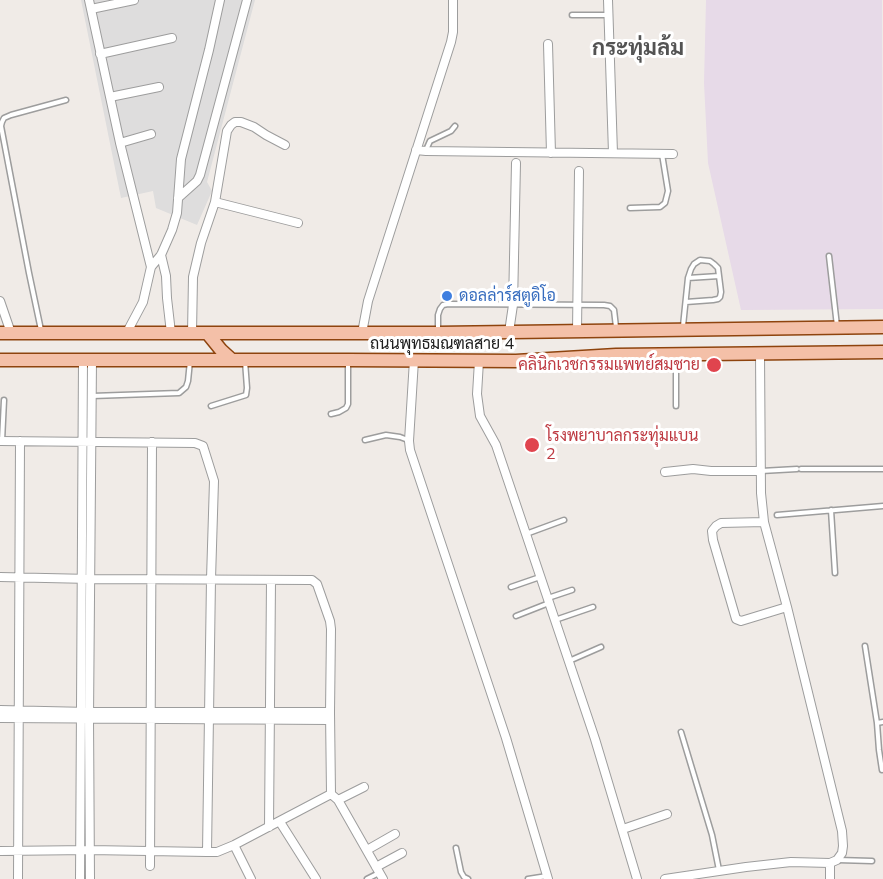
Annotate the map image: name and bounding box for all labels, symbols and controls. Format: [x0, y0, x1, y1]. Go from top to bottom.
district label: กระทุ่มล้ม [592, 35, 684, 61]
place label: ดอลล่าร์สตูดิโอ [459, 286, 556, 306]
marker: ดอลล่าร์สตูดิโอ [440, 289, 454, 303]
street label: ถนนพุทธมณฑลสาย 4 [370, 334, 514, 354]
place label: คลินิกเวชกรรมแพทย์สมชาย [518, 355, 700, 375]
marker: คลินิกเวชกรรมแพทย์สมชาย [705, 356, 723, 374]
place label: โรงพยาบาลกระทุ่มแบน 2 [546, 426, 698, 464]
marker: โรงพยาบาลกระทุ่มแบน 2 [523, 436, 541, 454]

